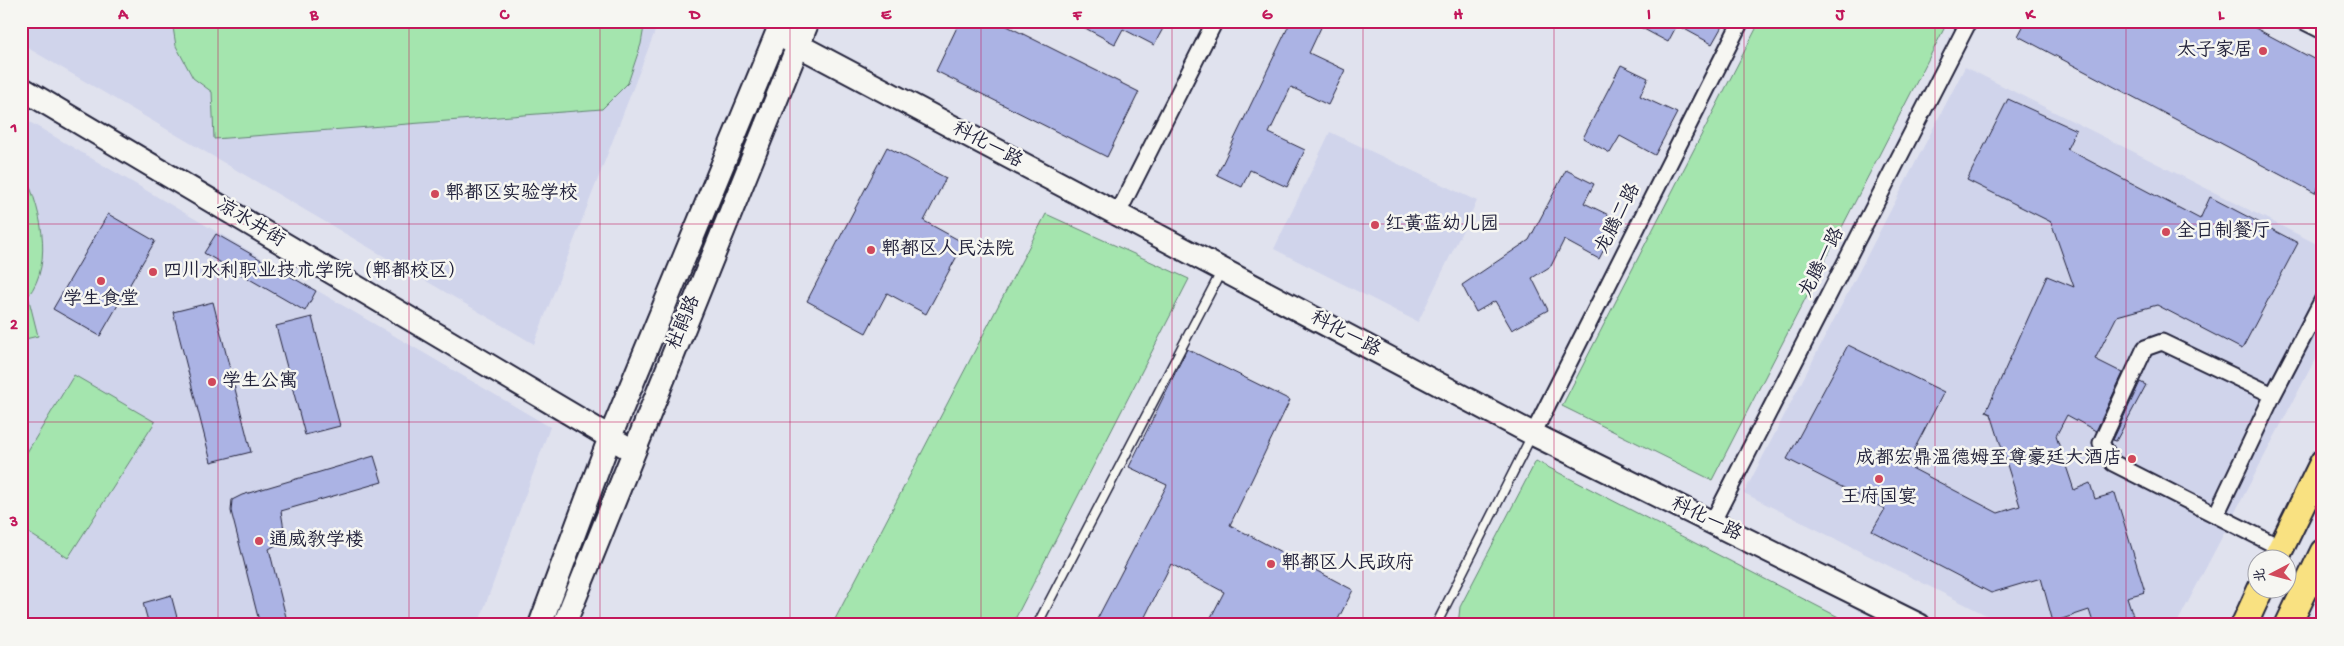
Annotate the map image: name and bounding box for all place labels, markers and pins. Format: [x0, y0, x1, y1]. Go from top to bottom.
place label: 太子家居 [2177, 39, 2253, 63]
marker: 太子家居 [2257, 45, 2269, 57]
place label: 郫都区实验学校 [445, 182, 578, 206]
marker: 郫都区实验学校 [429, 188, 441, 200]
place label: 红黄蓝幼儿园 [1385, 213, 1499, 237]
marker: 红黄蓝幼儿园 [1369, 219, 1381, 231]
place label: 全日制餐厅 [2176, 220, 2271, 244]
marker: 全日制餐厅 [2160, 226, 2172, 238]
place label: 郫都区人民法院 [881, 238, 1014, 262]
marker: 郫都区人民法院 [865, 244, 877, 256]
place label: 四川水利职业技术学院（郫都校区） [163, 260, 467, 284]
marker: 四川水利职业技术学院（郫都校区） [147, 266, 159, 278]
marker: 学生食堂 [95, 275, 107, 287]
place label: 学生食堂 [63, 288, 139, 312]
place label: 学生公寓 [222, 370, 298, 394]
marker: 学生公寓 [206, 376, 218, 388]
place label: 成都宏鼎温德姆至尊豪廷大酒店 [1856, 447, 2122, 471]
marker: 成都宏鼎温德姆至尊豪廷大酒店 [2126, 453, 2138, 465]
marker: 王府国宴 [1873, 473, 1885, 485]
place label: 王府国宴 [1841, 486, 1917, 510]
place label: 通威教学楼 [269, 529, 364, 553]
marker: 通威教学楼 [253, 535, 265, 547]
place label: 郫都区人民政府 [1281, 552, 1414, 576]
marker: 郫都区人民政府 [1265, 558, 1277, 570]

